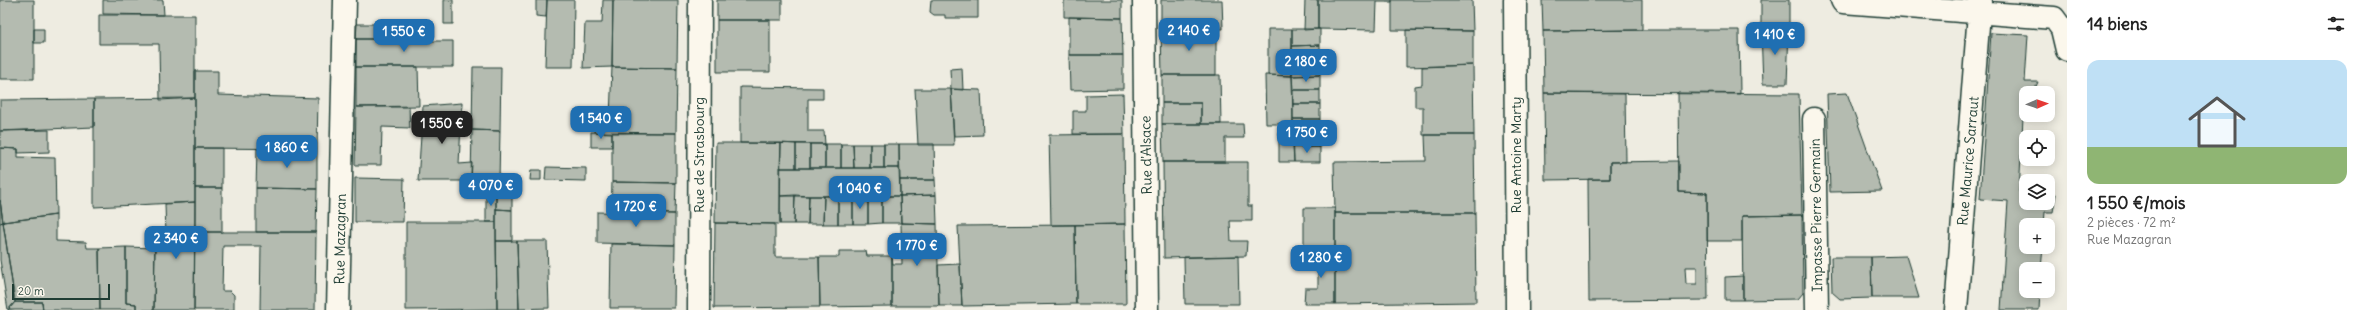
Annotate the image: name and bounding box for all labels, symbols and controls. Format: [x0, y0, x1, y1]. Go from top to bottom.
text: 14 biens [2087, 13, 2148, 35]
icon: filters [2325, 13, 2347, 35]
pin: 2 140 € [1152, 18, 1226, 52]
pin: 1 550 € [367, 19, 441, 53]
text: 2 140 € [1168, 22, 1210, 39]
pin: 1 410 € [1738, 22, 1812, 56]
text: 1 550 € [382, 23, 426, 40]
text: 1 410 € [1755, 26, 1795, 43]
pin: 2 180 € [1269, 49, 1343, 83]
text: 2 180 € [1285, 53, 1327, 70]
north arrow [2019, 86, 2055, 122]
map controls [2019, 86, 2055, 298]
icon: home [2181, 86, 2253, 158]
street label: Rue Maurice Sarraut [1953, 95, 1983, 226]
street label: Rue Antoine Marty [1507, 96, 1525, 214]
street label: Rue de Strasbourg [690, 97, 708, 213]
pin: 1 540 € [564, 106, 638, 140]
text: 1 540 € [579, 110, 623, 127]
pin: 1 550 € [405, 111, 479, 145]
text: 1 550 € [420, 115, 464, 132]
street label: Rue d'Alsace [1136, 115, 1156, 195]
pin: 1 750 € [1270, 120, 1344, 154]
text: 1 750 € [1286, 124, 1328, 141]
button: locate [2019, 130, 2055, 166]
pin: 1 860 € [250, 135, 324, 169]
street label: Impasse Pierre Germain [1806, 138, 1826, 292]
text: 1 860 € [265, 139, 309, 156]
pin: 4 070 € [454, 173, 528, 207]
button: layers [2019, 174, 2055, 210]
pin: 1 040 € [823, 176, 897, 210]
text: 4 070 € [468, 177, 514, 194]
text: 1 040 € [838, 180, 882, 197]
text: 1 550 €/mois [2087, 192, 2185, 214]
street label: Rue Mazagran [330, 193, 350, 285]
pin: 1 720 € [599, 194, 673, 228]
text: 1 720 € [615, 198, 657, 215]
text: 2 pièces · 72 m² [2087, 214, 2176, 231]
button: + [2019, 218, 2055, 254]
pin: 2 340 € [139, 226, 213, 260]
text: 2 340 € [153, 230, 199, 247]
text: Rue Mazagran [2087, 231, 2172, 248]
pin: 1 770 € [880, 233, 954, 267]
text: 1 770 € [896, 237, 938, 254]
pin: 1 280 € [1284, 245, 1358, 279]
text: 1 280 € [1300, 249, 1342, 266]
button: − [2019, 262, 2055, 298]
scale bar [12, 282, 110, 301]
text: 20 m [18, 284, 44, 298]

